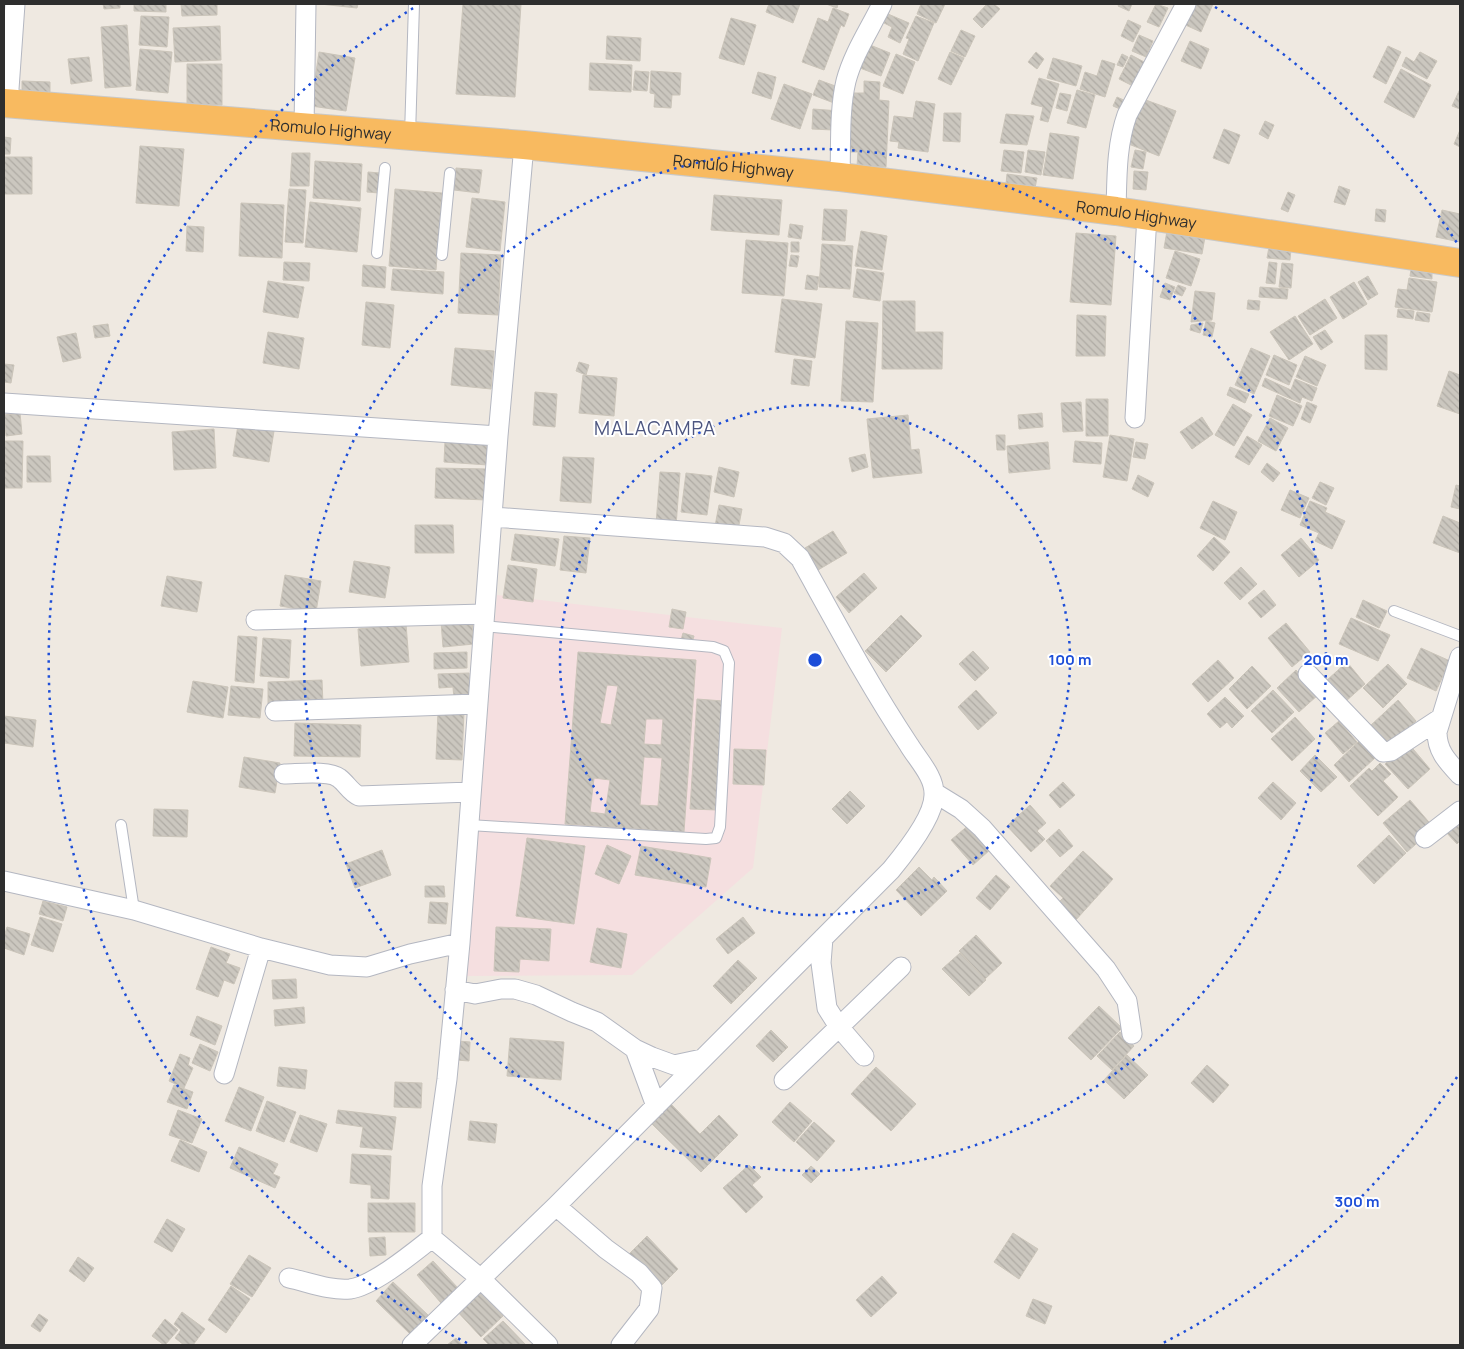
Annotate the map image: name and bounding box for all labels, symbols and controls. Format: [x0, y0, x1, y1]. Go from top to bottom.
street label: Romulo Highway [270, 114, 393, 145]
street label: Romulo Highway [672, 149, 795, 183]
street label: Romulo Highway [1075, 195, 1199, 234]
district label: MALACAMPA [594, 415, 716, 441]
text: 100 m [1049, 649, 1091, 670]
text: 200 m [1303, 649, 1349, 670]
centre of rings [806, 651, 824, 669]
text: 300 m [1335, 1191, 1379, 1212]

